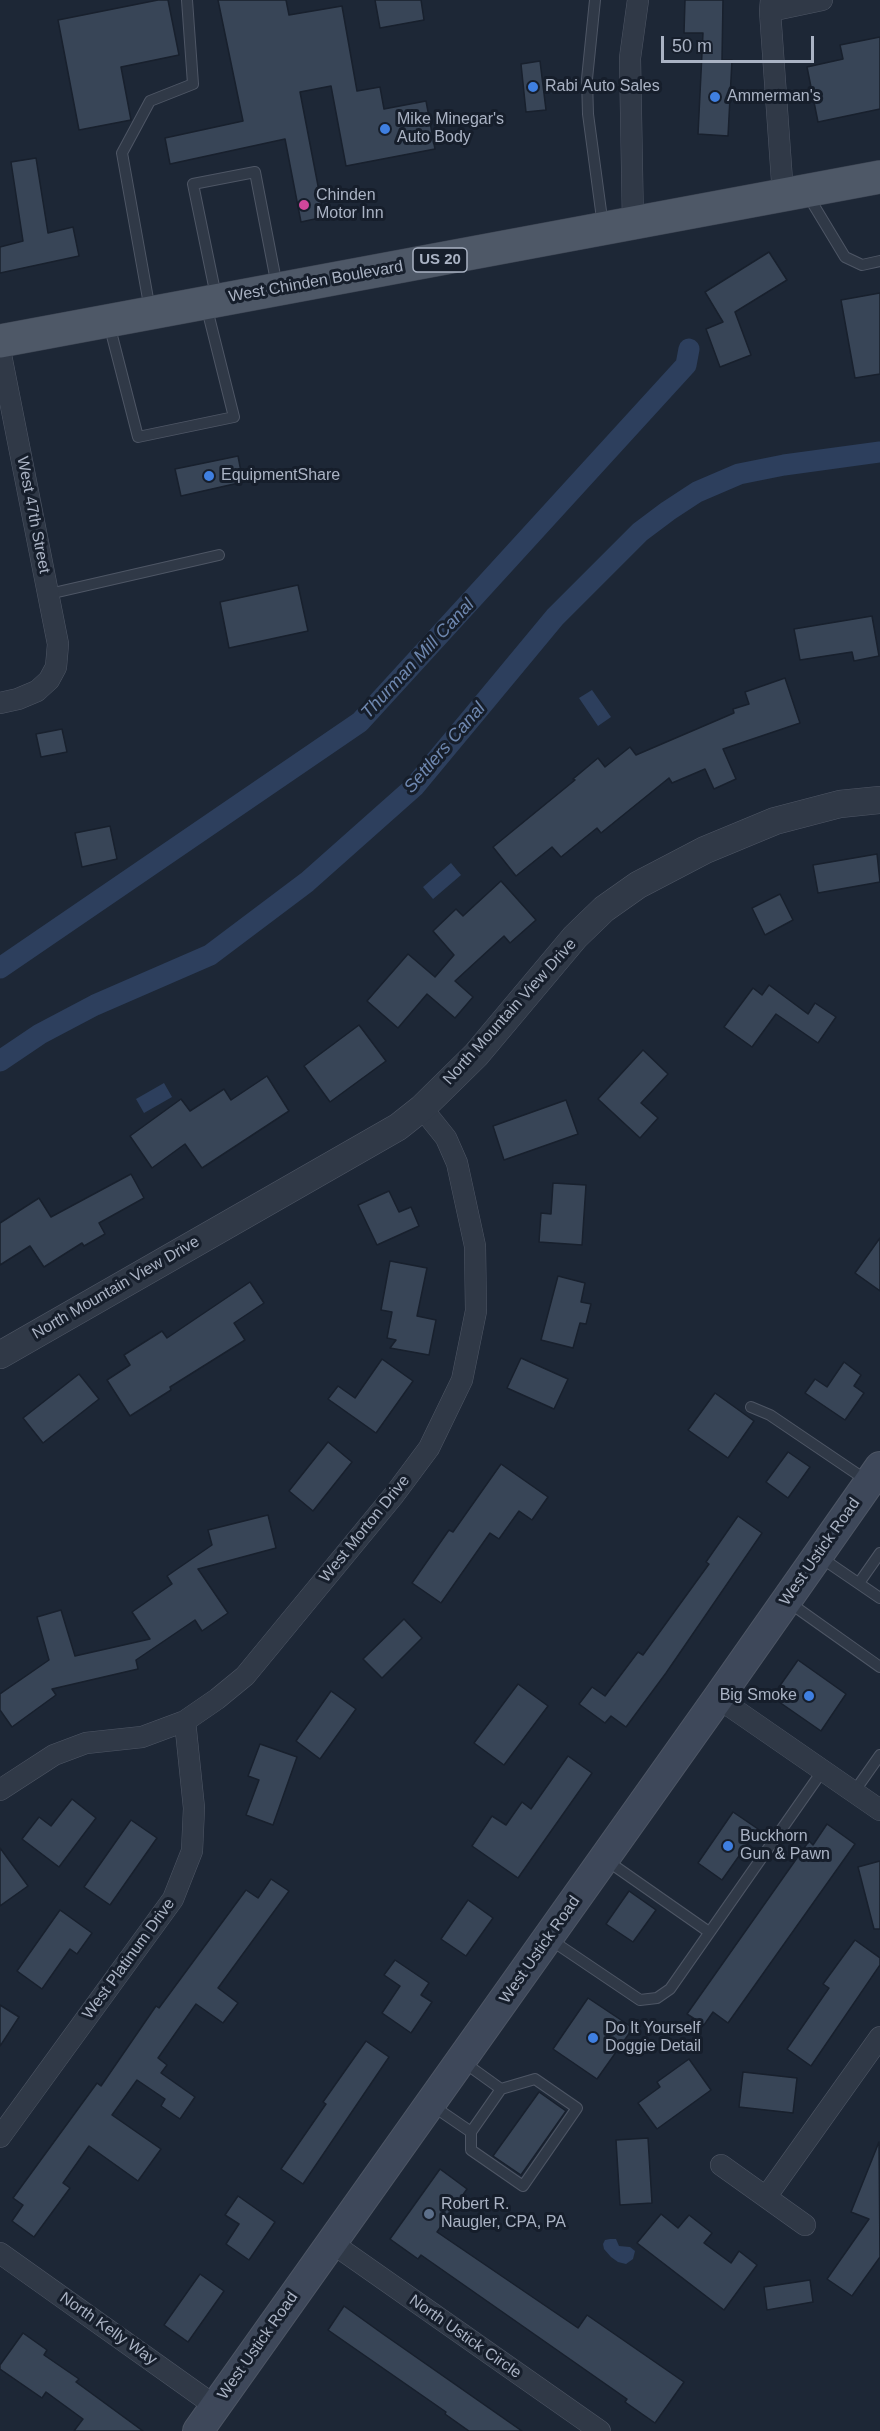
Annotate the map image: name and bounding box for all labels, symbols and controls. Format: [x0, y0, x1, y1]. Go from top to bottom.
scale bar [664, 24, 817, 62]
text: 50 m [672, 36, 712, 56]
place label: Rabi Auto Sales [545, 77, 660, 97]
marker: Rabi Auto Sales [526, 80, 540, 94]
place label: Ammerman's [727, 87, 821, 107]
marker: Ammerman's [708, 90, 722, 104]
place label: Mike Minegar's Auto Body [397, 110, 504, 148]
marker: Mike Minegar's Auto Body [378, 122, 392, 136]
place label: Chinden Motor Inn [316, 186, 384, 224]
marker: Chinden Motor Inn [297, 198, 311, 212]
road number: US 20 [413, 248, 467, 272]
street label: West Chinden Boulevard [227, 257, 405, 307]
street label: West 47th Street [12, 455, 54, 575]
place label: EquipmentShare [221, 466, 340, 486]
marker: EquipmentShare [202, 469, 216, 483]
water label: Thurman Mill Canal [357, 595, 479, 723]
water label: Settlers Canal [400, 698, 490, 798]
street label: North Mountain View Drive [439, 935, 581, 1089]
street label: North Mountain View Drive [29, 1232, 203, 1344]
street label: West Morton Drive [316, 1472, 414, 1586]
street label: West Ustick Road [776, 1495, 864, 1609]
place label: Big Smoke [720, 1686, 797, 1706]
marker: Big Smoke [802, 1689, 816, 1703]
place label: Buckhorn Gun & Pawn [740, 1827, 830, 1865]
marker: Buckhorn Gun & Pawn [721, 1839, 735, 1853]
street label: West Ustick Road [496, 1893, 584, 2007]
street label: West Platinum Drive [79, 1895, 179, 2023]
place label: Do It Yourself Doggie Detail [605, 2019, 701, 2057]
marker: Do It Yourself Doggie Detail [586, 2031, 600, 2045]
place label: Robert R. Naugler, CPA, PA [441, 2195, 566, 2233]
marker: Robert R. Naugler, CPA, PA [422, 2207, 436, 2221]
street label: North Kelly Way [56, 2288, 160, 2370]
street label: West Ustick Road [214, 2289, 302, 2403]
street label: North Ustick Circle [405, 2291, 525, 2383]

